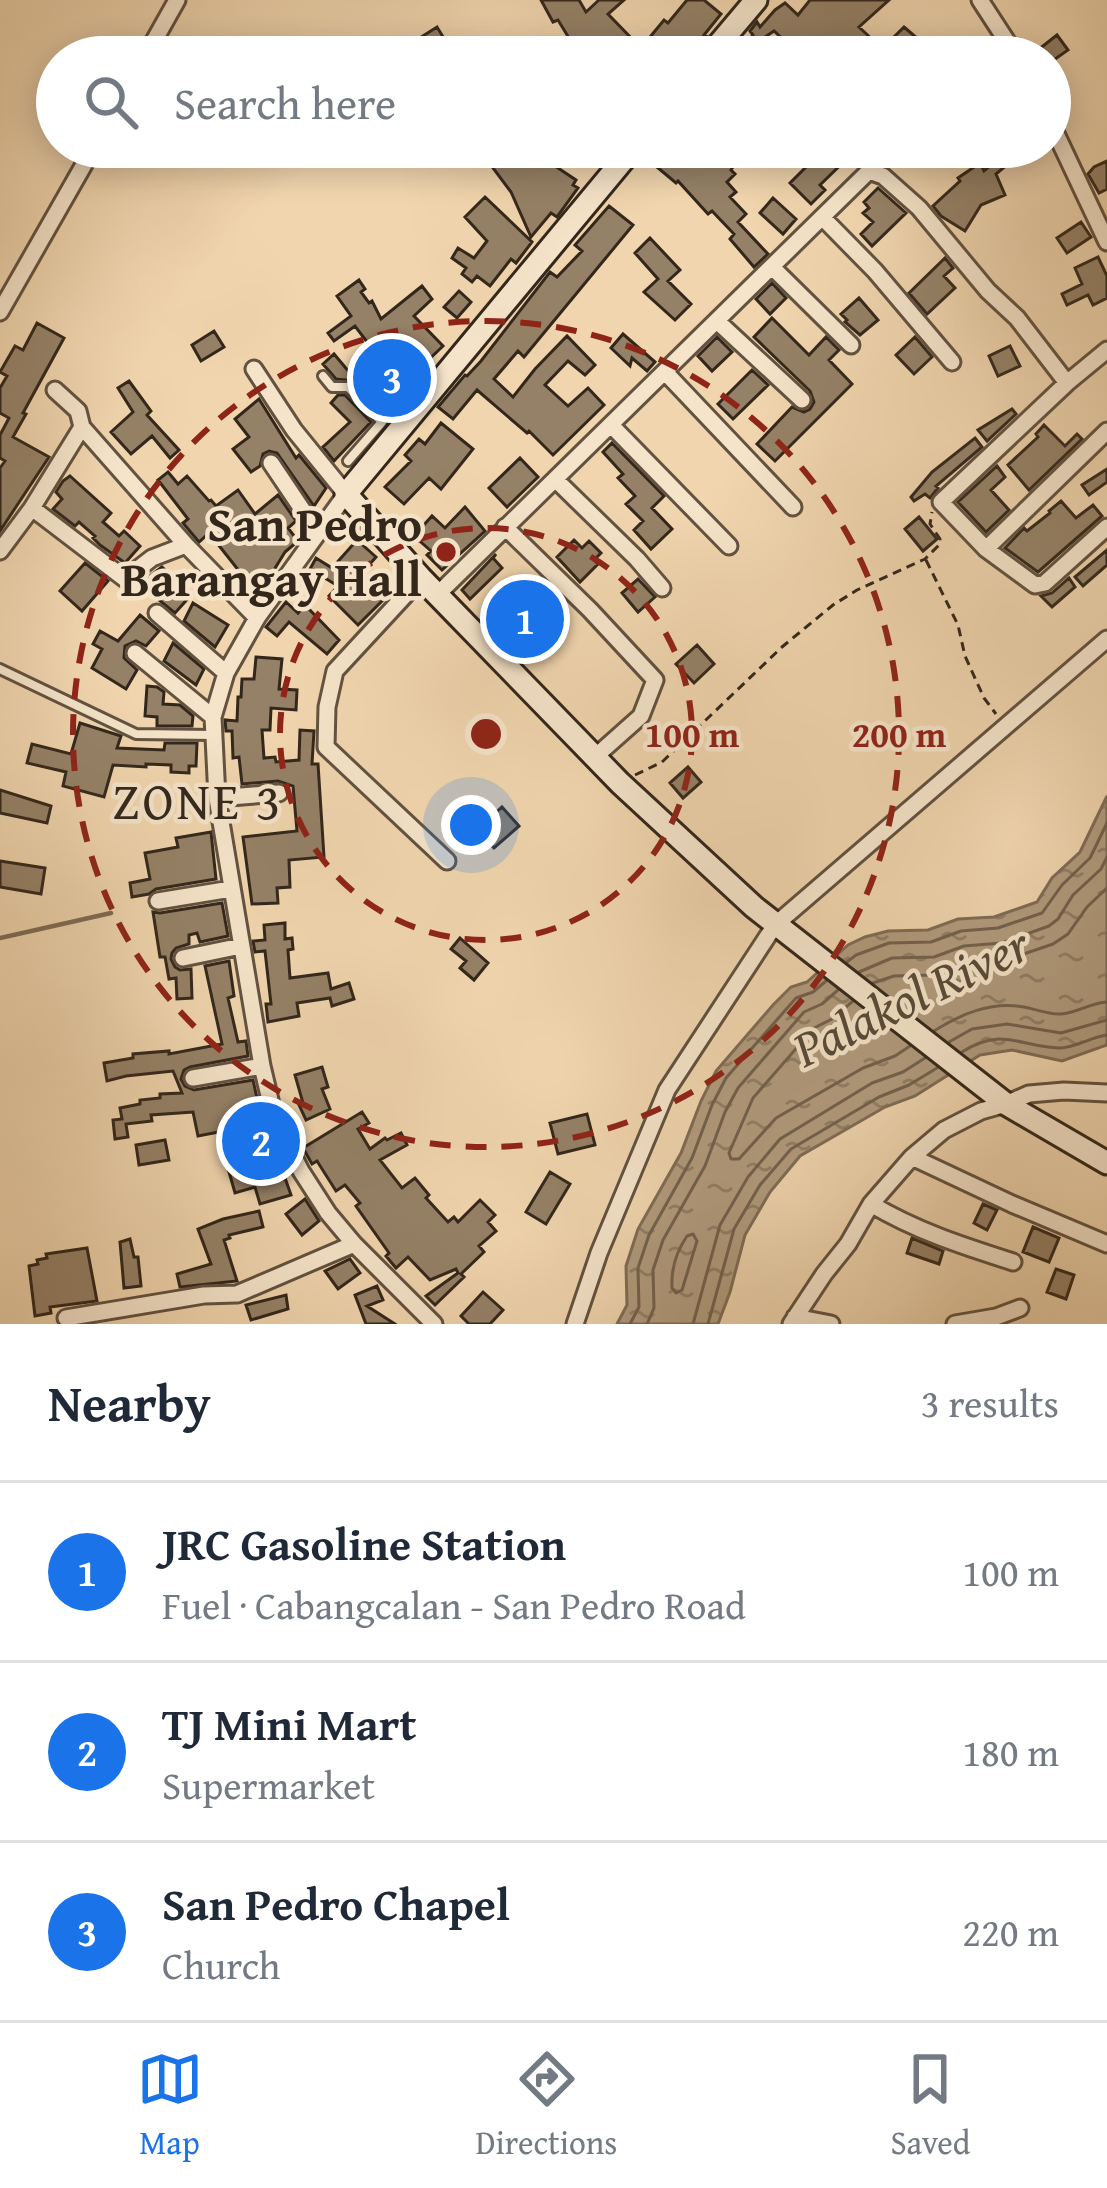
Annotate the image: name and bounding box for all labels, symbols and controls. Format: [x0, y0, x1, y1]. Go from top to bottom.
search box [36, 36, 1071, 168]
icon: search [78, 69, 144, 135]
text: Search here [174, 70, 396, 135]
pin: 3 [353, 333, 431, 423]
place label: San Pedro Barangay Hall [120, 488, 422, 614]
marker: San Pedro Barangay Hall [433, 539, 459, 565]
pin: 1 [486, 574, 564, 664]
text: 100 m [645, 707, 740, 760]
text: 200 m [852, 707, 947, 760]
centre of rings [465, 713, 507, 755]
district label: ZONE 3 [113, 763, 283, 838]
your location [441, 795, 501, 855]
water label: Palakol River [779, 905, 1044, 1086]
pin: 2 [222, 1096, 300, 1186]
text: Nearby [48, 1365, 211, 1440]
text: 3 results [921, 1374, 1059, 1431]
text: JRC Gasoline Station [162, 1511, 566, 1576]
text: 1 [77, 1543, 97, 1600]
text: 100 m [962, 1543, 1059, 1600]
text: Fuel · Cabangcalan - San Pedro Road [162, 1576, 746, 1633]
text: TJ Mini Mart [162, 1691, 417, 1756]
text: 2 [77, 1723, 97, 1780]
text: 180 m [962, 1723, 1059, 1780]
text: Supermarket [162, 1756, 375, 1813]
text: San Pedro Chapel [162, 1871, 510, 1936]
text: 3 [77, 1903, 97, 1960]
text: 220 m [962, 1903, 1059, 1960]
text: Church [162, 1936, 280, 1993]
tab: Map [137, 2046, 203, 2166]
tab: Directions [476, 2046, 617, 2166]
tab: Saved [891, 2046, 970, 2166]

